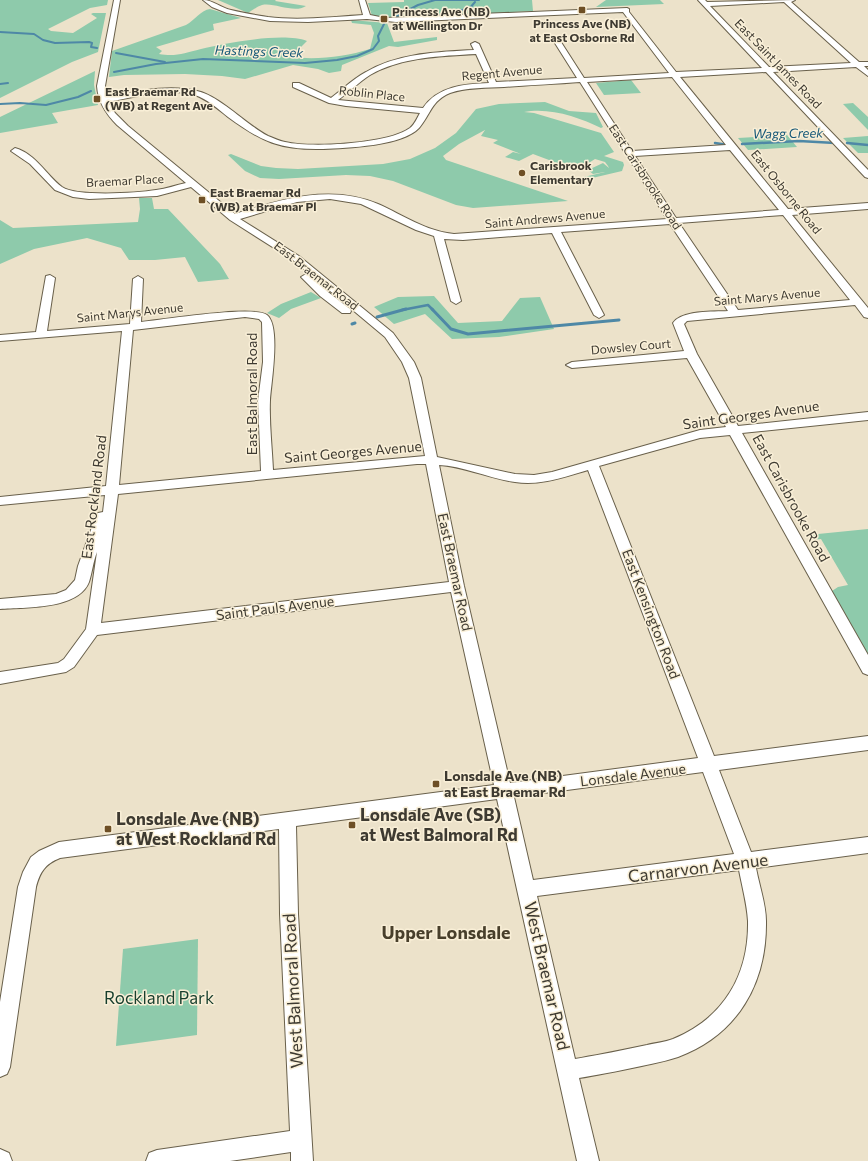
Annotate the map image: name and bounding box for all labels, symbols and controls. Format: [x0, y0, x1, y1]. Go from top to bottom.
place label: Princess Ave (NB) at Wellington Dr [392, 4, 490, 32]
marker: Princess Ave (NB) at East Osborne Rd [577, 5, 587, 15]
marker: Princess Ave (NB) at Wellington Dr [379, 14, 389, 24]
place label: Princess Ave (NB) at East Osborne Rd [529, 16, 635, 44]
street label: East Saint James Road [732, 16, 825, 112]
water label: Hastings Creek [214, 41, 305, 61]
street label: Regent Avenue [461, 62, 543, 82]
street label: Roblin Place [338, 83, 406, 103]
place label: East Braemar Rd (WB) at Regent Ave [105, 84, 213, 112]
marker: East Braemar Rd (WB) at Regent Ave [92, 94, 102, 104]
street label: East Carisbrooke Road [607, 121, 685, 232]
water label: Wagg Creek [753, 124, 824, 142]
street label: East Osborne Road [749, 147, 825, 236]
place label: Carisbrook Elementary [530, 158, 594, 186]
marker: Carisbrook Elementary [517, 168, 527, 178]
street label: Braemar Place [86, 171, 164, 189]
place label: East Braemar Rd (WB) at Braemar Pl [210, 185, 317, 213]
marker: East Braemar Rd (WB) at Braemar Pl [197, 195, 207, 205]
street label: Saint Andrews Avenue [484, 206, 606, 230]
street label: East Braemar Road [272, 238, 362, 312]
street label: Saint Marys Avenue [713, 284, 821, 308]
street label: Saint Marys Avenue [76, 299, 184, 325]
street label: East Balmoral Road [243, 333, 260, 455]
street label: Dowsley Court [590, 336, 672, 356]
street label: Saint Georges Avenue [682, 397, 820, 433]
street label: East Carisbrooke Road [749, 431, 834, 565]
street label: East Rockland Road [77, 434, 110, 560]
street label: Saint Georges Avenue [284, 437, 422, 466]
street label: East Braemar Road [435, 511, 476, 632]
street label: East Kensington Road [619, 547, 684, 681]
street label: Saint Pauls Avenue [215, 592, 335, 623]
street label: Lonsdale Avenue [579, 760, 687, 789]
place label: Lonsdale Ave (NB) at East Braemar Rd [444, 767, 566, 800]
marker: Lonsdale Ave (NB) at East Braemar Rd [431, 779, 441, 789]
place label: Lonsdale Ave (SB) at West Balmoral Rd [360, 804, 518, 845]
place label: Lonsdale Ave (NB) at West Rockland Rd [116, 808, 276, 849]
marker: Lonsdale Ave (SB) at West Balmoral Rd [347, 820, 357, 830]
marker: Lonsdale Ave (NB) at West Rockland Rd [103, 824, 113, 834]
street label: Carnarvon Avenue [627, 848, 769, 887]
street label: West Braemar Road [520, 899, 575, 1052]
street label: West Balmoral Road [278, 913, 307, 1069]
district label: Upper Lonsdale [381, 921, 511, 943]
park label: Rockland Park [104, 987, 214, 1008]

